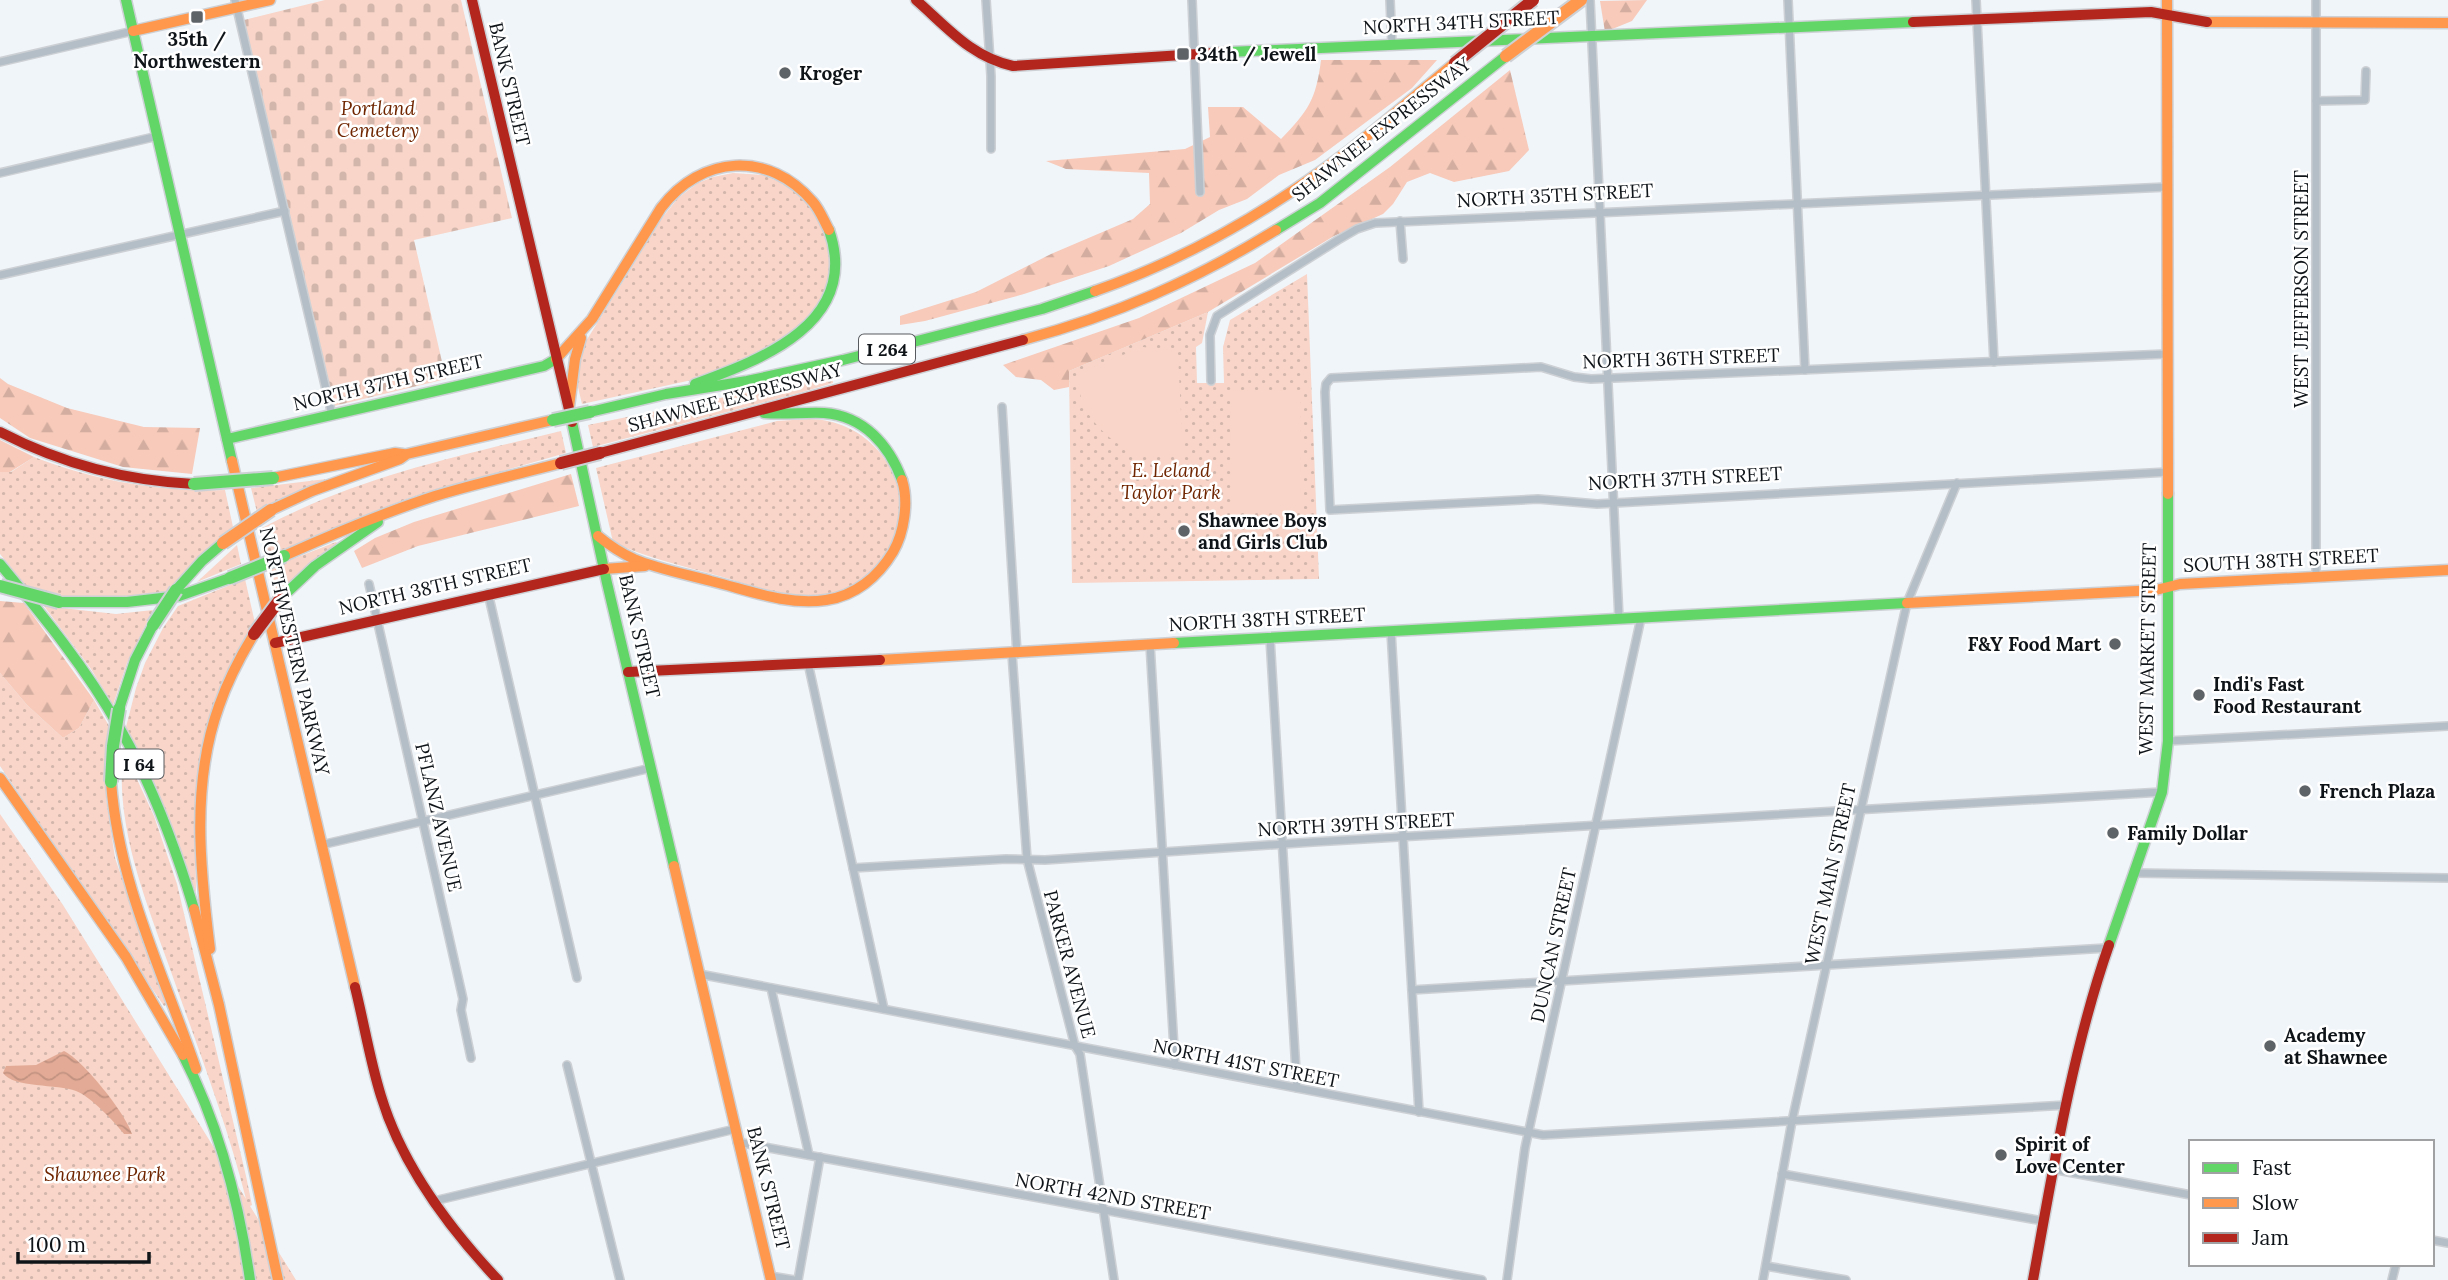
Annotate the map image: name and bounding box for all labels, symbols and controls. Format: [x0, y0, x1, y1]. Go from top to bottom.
street label: NORTH 34TH STREET [1362, 5, 1560, 39]
marker: 35th / Northwestern [189, 9, 205, 25]
street label: BANK STREET [484, 20, 536, 148]
place label: 35th / Northwestern [133, 27, 261, 73]
place label: 34th / Jewell [1197, 42, 1317, 67]
marker: 34th / Jewell [1175, 46, 1191, 62]
street label: SHAWNEE EXPRESSWAY [1287, 51, 1476, 206]
place label: Kroger [799, 61, 862, 85]
marker: Kroger [777, 65, 793, 81]
park label: Portland Cemetery [337, 96, 419, 142]
street label: WEST JEFFERSON STREET [2289, 170, 2313, 408]
street label: NORTH 35TH STREET [1456, 178, 1654, 212]
road number: I 264 [859, 334, 915, 363]
street label: NORTH 36TH STREET [1582, 343, 1780, 373]
street label: NORTH 37TH STREET [290, 348, 486, 416]
street label: SHAWNEE EXPRESSWAY [625, 357, 846, 437]
park label: E. Leland Taylor Park [1121, 458, 1221, 504]
street label: NORTH 37TH STREET [1587, 461, 1783, 495]
place label: Shawnee Boys and Girls Club [1198, 508, 1328, 554]
marker: Shawnee Boys and Girls Club [1176, 523, 1192, 539]
street label: NORTHWESTERN PARKWAY [255, 524, 335, 778]
street label: WEST MARKET STREET [2133, 543, 2161, 755]
street label: SOUTH 38TH STREET [2183, 543, 2379, 577]
street label: NORTH 38TH STREET [336, 552, 534, 620]
street label: BANK STREET [614, 572, 666, 700]
street label: NORTH 38TH STREET [1168, 602, 1366, 636]
place label: F&Y Food Mart [1968, 632, 2102, 656]
marker: F&Y Food Mart [2107, 636, 2123, 652]
place label: Indi's Fast Food Restaurant [2213, 672, 2363, 718]
marker: Indi's Fast Food Restaurant [2191, 687, 2207, 703]
street label: PFLANZ AVENUE [410, 740, 468, 894]
road number: I 64 [114, 750, 164, 778]
place label: French Plaza [2319, 779, 2435, 803]
street label: WEST MAIN STREET [1799, 781, 1861, 967]
marker: French Plaza [2297, 783, 2313, 799]
street label: NORTH 39TH STREET [1257, 807, 1455, 841]
place label: Family Dollar [2127, 821, 2248, 845]
marker: Family Dollar [2105, 825, 2121, 841]
street label: DUNCAN STREET [1525, 865, 1581, 1025]
street label: PARKER AVENUE [1039, 887, 1101, 1041]
place label: Academy at Shawnee [2284, 1023, 2388, 1069]
street label: NORTH 41ST STREET [1151, 1033, 1341, 1093]
marker: Academy at Shawnee [2262, 1038, 2278, 1054]
street label: BANK STREET [742, 1124, 796, 1252]
place label: Spirit of Love Center [2015, 1132, 2125, 1178]
legend [2189, 1140, 2434, 1266]
marker: Spirit of Love Center [1993, 1147, 2009, 1163]
text: Fast [2252, 1154, 2292, 1181]
park label: Shawnee Park [44, 1162, 166, 1186]
street label: NORTH 42ND STREET [1013, 1167, 1213, 1225]
text: Slow [2252, 1189, 2299, 1216]
scale bar [18, 1220, 149, 1264]
text: Jam [2251, 1224, 2289, 1251]
text: 100 m [28, 1231, 86, 1258]

